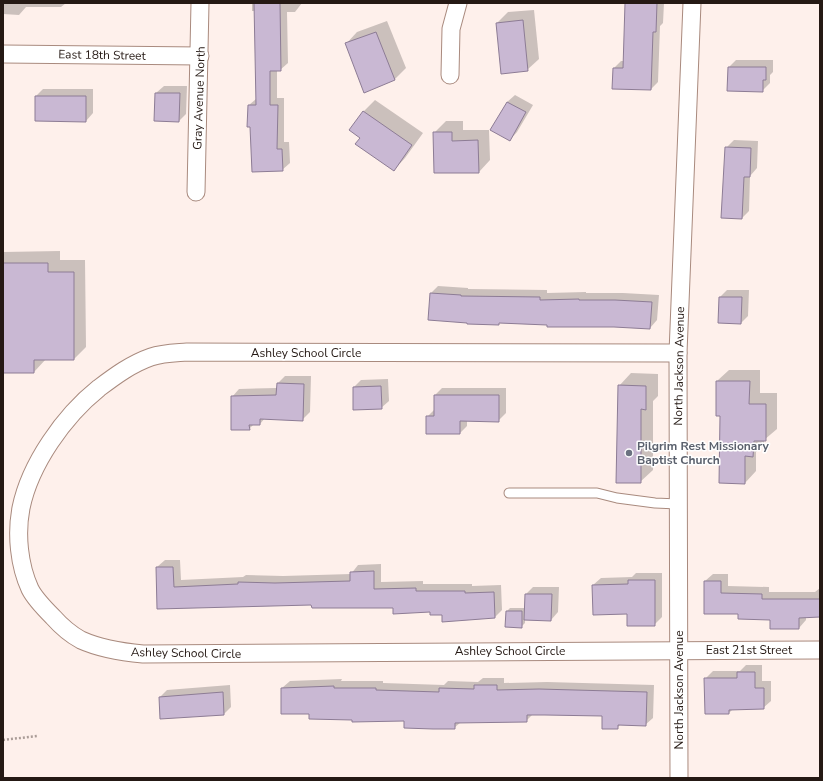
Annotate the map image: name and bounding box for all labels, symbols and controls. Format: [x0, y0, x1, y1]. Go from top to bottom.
street label: East 18th Street [58, 46, 147, 64]
street label: Gray Avenue North [189, 46, 209, 150]
street label: North Jackson Avenue [670, 306, 688, 426]
street label: Ashley School Circle [251, 345, 361, 361]
place label: Pilgrim Rest Missionary Baptist Church [637, 438, 769, 468]
marker: Pilgrim Rest Missionary Baptist Church [624, 448, 634, 458]
street label: North Jackson Avenue [671, 630, 687, 750]
street label: East 21st Street [706, 642, 793, 658]
street label: Ashley School Circle [455, 643, 565, 659]
street label: Ashley School Circle [131, 644, 241, 662]

